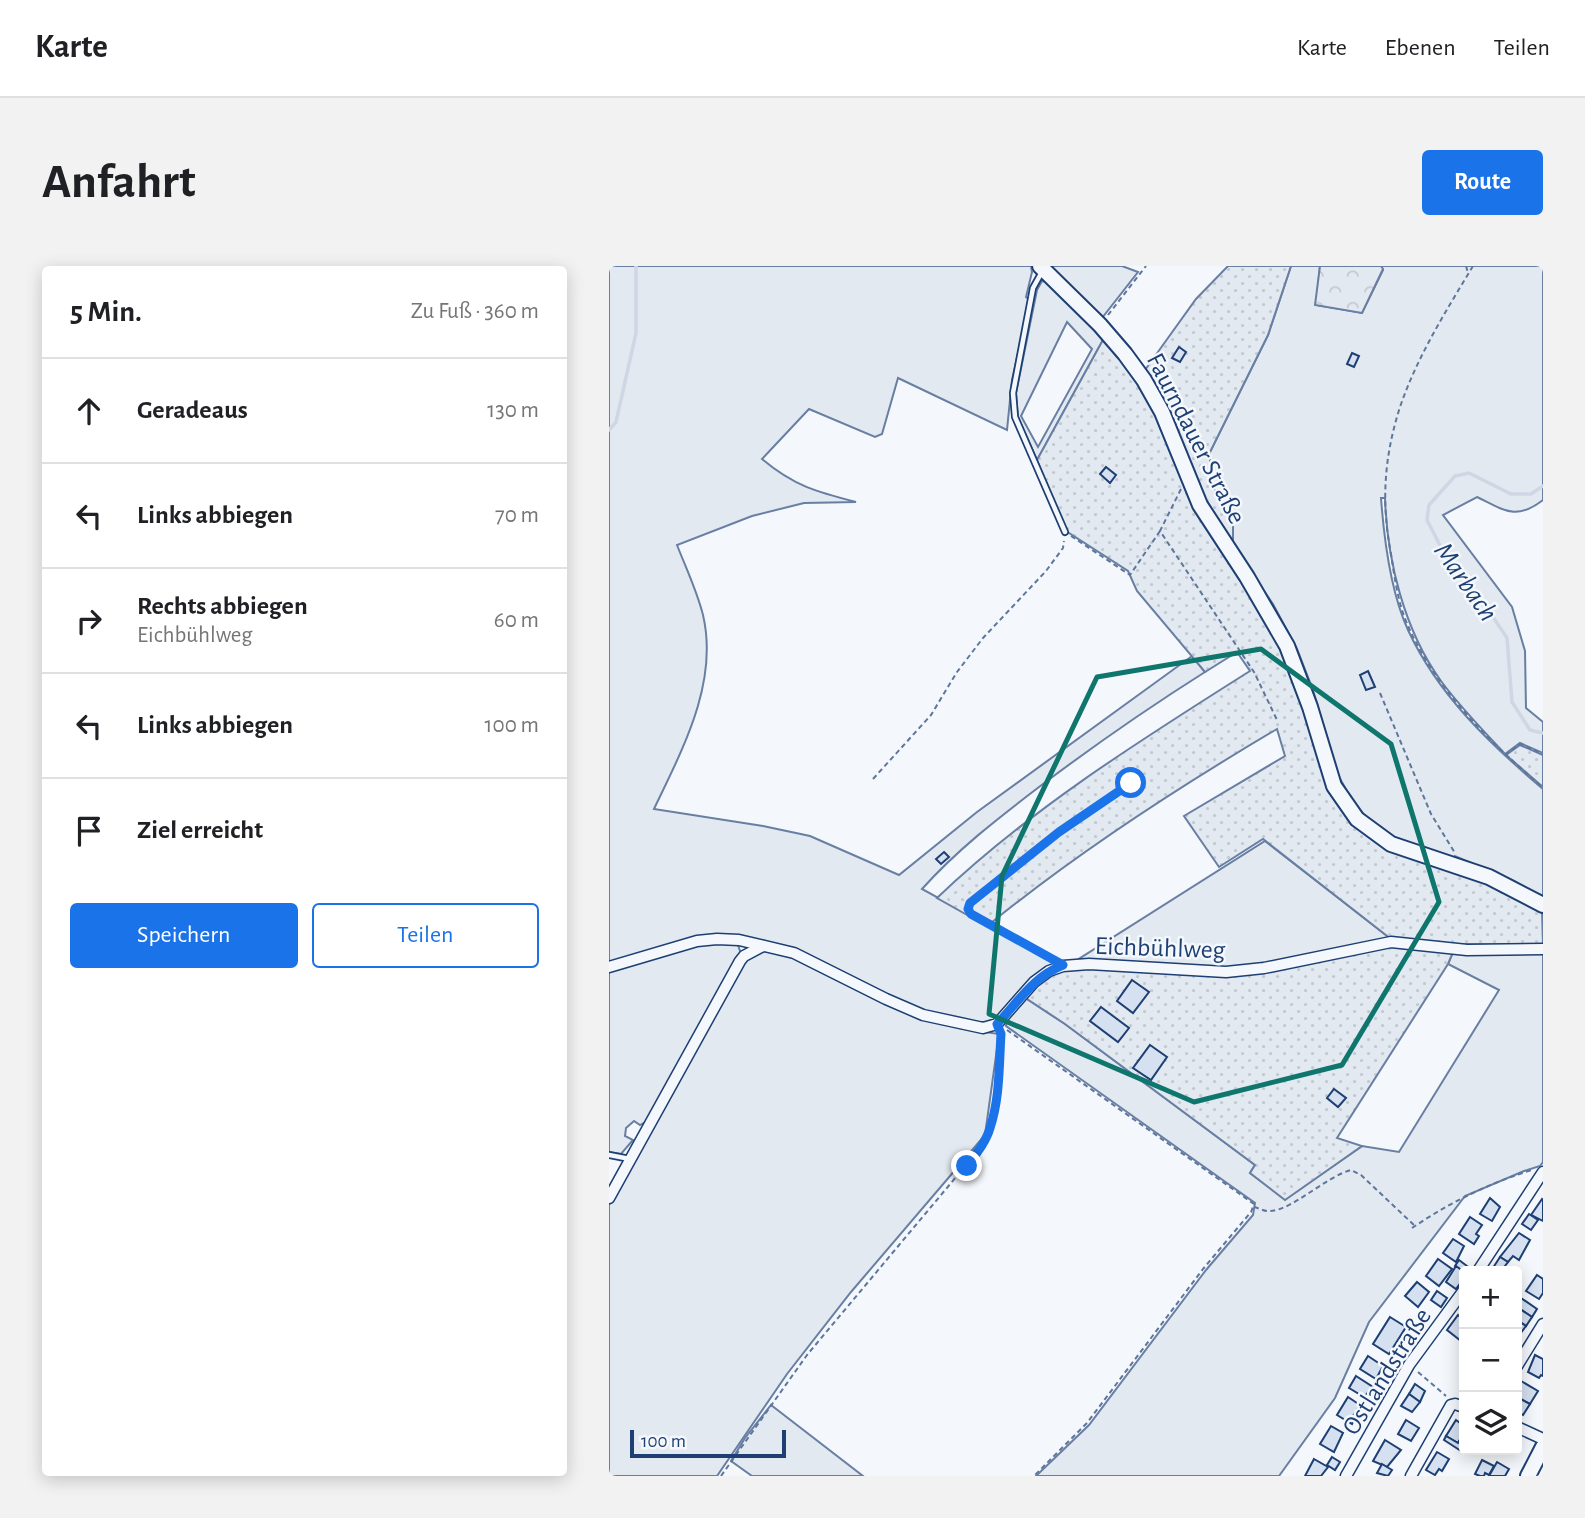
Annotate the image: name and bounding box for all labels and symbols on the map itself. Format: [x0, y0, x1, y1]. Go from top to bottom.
street label: Faurndauer Straße [1142, 349, 1250, 528]
water label: Marbach [1428, 538, 1502, 627]
route start [1115, 767, 1146, 798]
street label: Eichbühlweg [1094, 933, 1226, 963]
route end [951, 1150, 982, 1181]
street label: Ostlandstraße [1338, 1304, 1436, 1439]
scale bar [630, 1427, 786, 1459]

